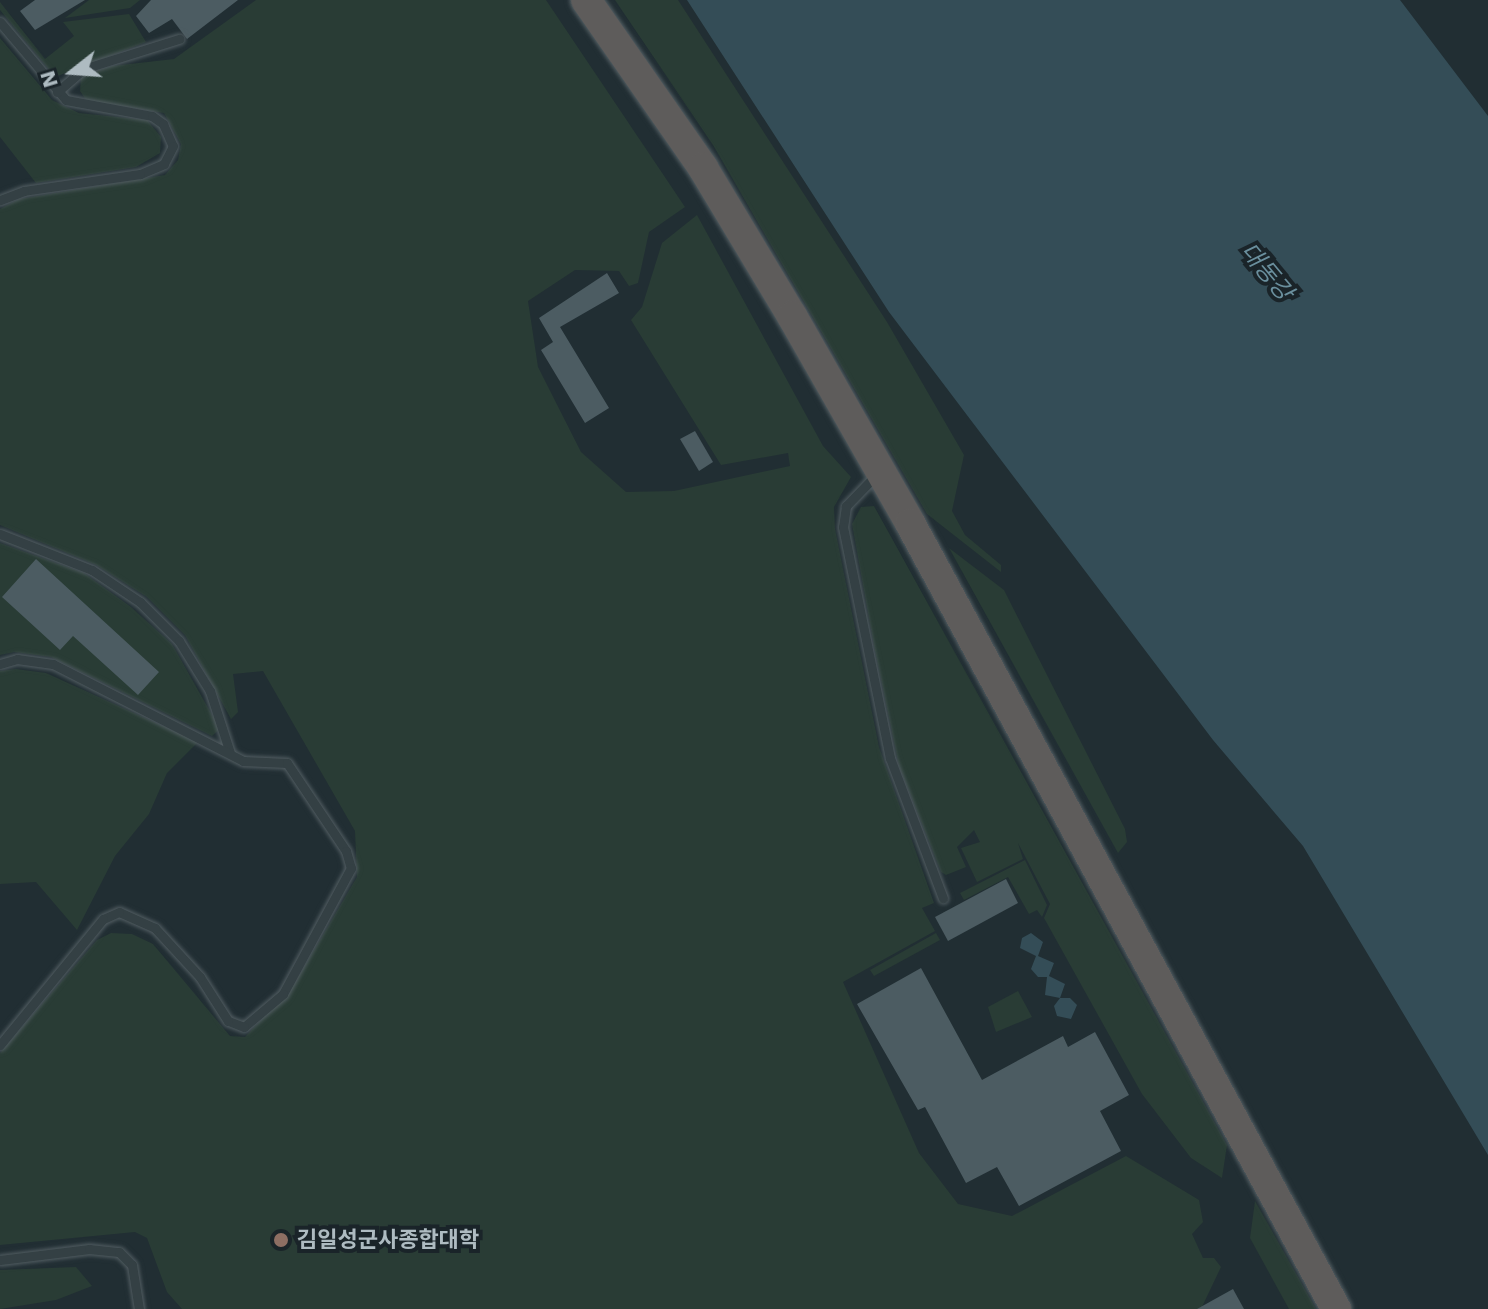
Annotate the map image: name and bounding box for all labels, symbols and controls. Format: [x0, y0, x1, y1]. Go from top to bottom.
north arrow [32, 32, 112, 112]
text: N [34, 68, 63, 91]
water label: 대동강 [1234, 237, 1298, 307]
place label: 김일성군사종합대학 [297, 1227, 479, 1253]
marker: 김일성군사종합대학 [272, 1231, 290, 1249]

